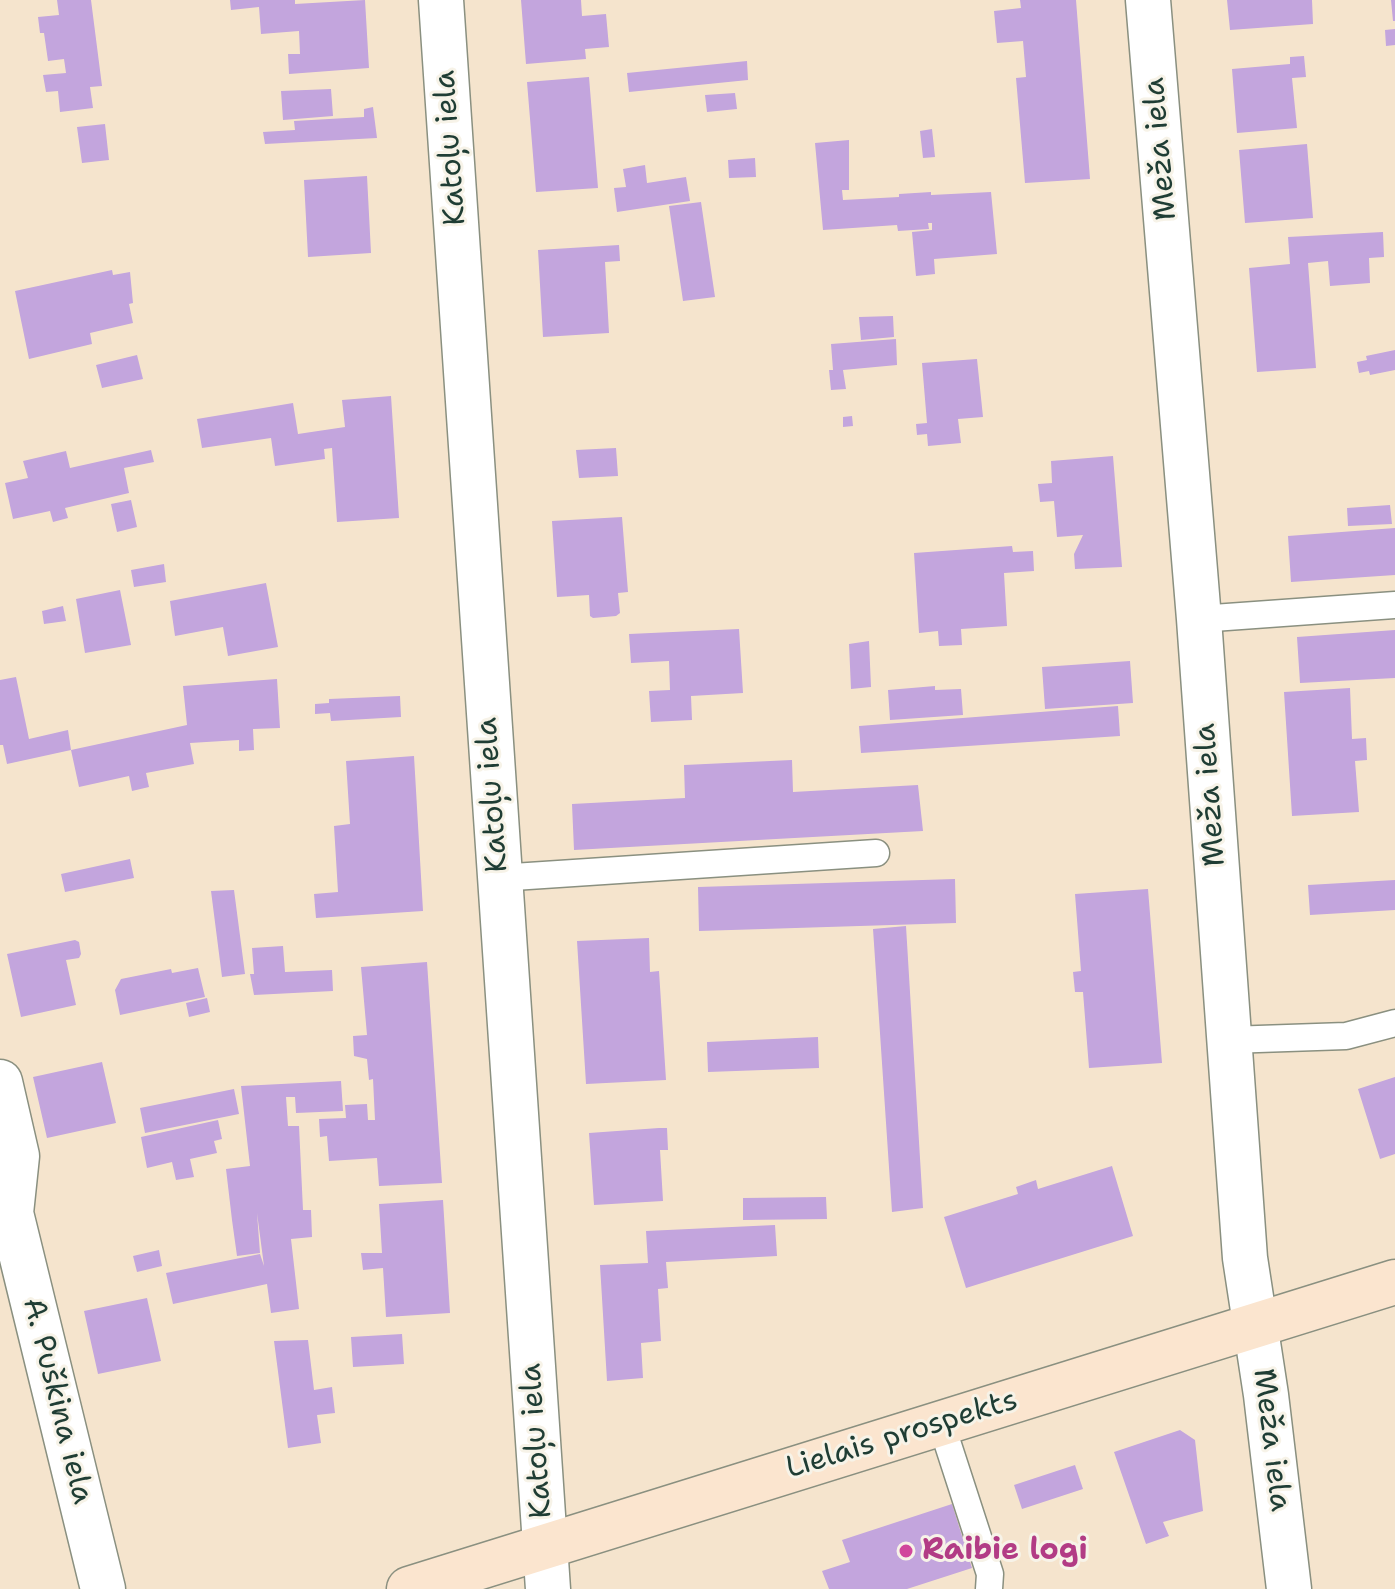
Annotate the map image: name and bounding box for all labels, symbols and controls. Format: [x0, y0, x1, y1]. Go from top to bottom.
street label: Katoļu iela [428, 69, 474, 227]
street label: Meža iela [1137, 76, 1185, 222]
street label: Katoļu iela [470, 716, 516, 874]
street label: Meža iela [1188, 722, 1234, 868]
street label: A. Puškina iela [14, 1294, 100, 1508]
street label: Katoļu iela [514, 1362, 560, 1520]
street label: Meža iela [1244, 1367, 1298, 1513]
street label: Lielais prospekts [782, 1383, 1022, 1487]
place label: Raibie logi [922, 1533, 1088, 1569]
marker: Raibie logi [897, 1542, 915, 1560]

